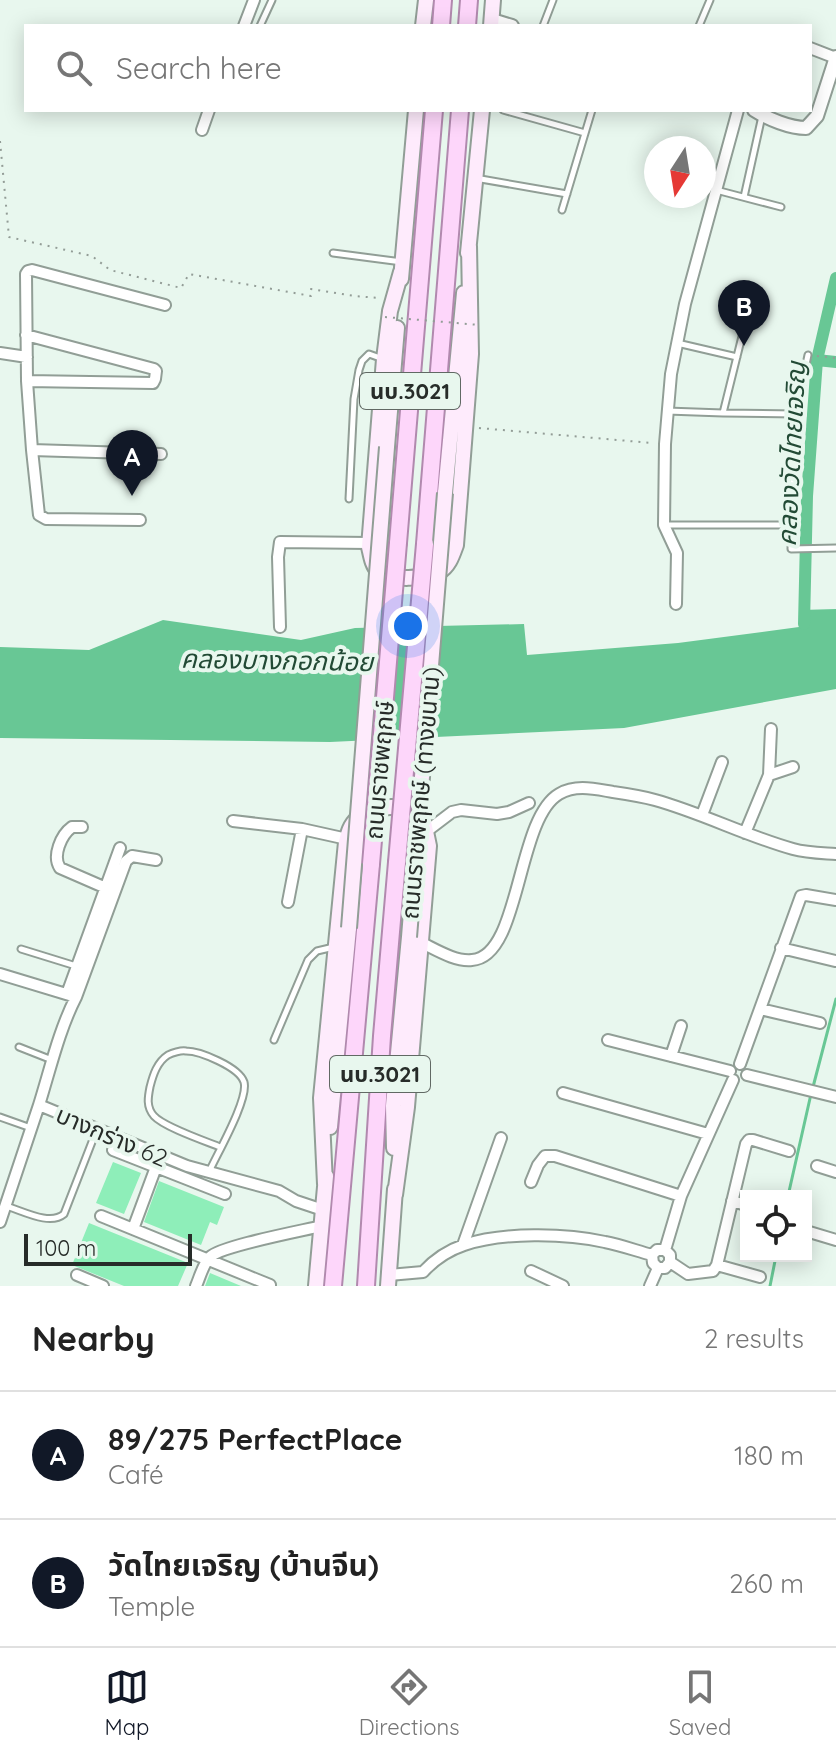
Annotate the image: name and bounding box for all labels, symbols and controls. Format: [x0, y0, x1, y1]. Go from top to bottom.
search box [24, 24, 812, 112]
icon: search [52, 46, 96, 90]
text: Search here [116, 49, 282, 87]
north arrow [644, 136, 716, 208]
pin: B [718, 280, 770, 346]
water label: คลองวัดไทยเจริญ [770, 360, 812, 547]
road number: นบ.3021 [360, 373, 460, 409]
pin: A [106, 430, 158, 496]
your location [388, 606, 428, 646]
water label: คลองบางกอกน้อย [181, 642, 375, 678]
street label: ถนนราชพฤกษ์ (ทางขนาน) [394, 665, 446, 921]
street label: ถนนราชพฤกษ์ [358, 699, 400, 841]
road number: นบ.3021 [330, 1056, 430, 1092]
street label: บางกร่าง 62 [52, 1099, 172, 1173]
map controls [740, 1190, 812, 1262]
button: locate [740, 1190, 812, 1262]
scale bar [24, 1230, 192, 1266]
text: 100 m [36, 1234, 96, 1262]
text: Nearby [32, 1317, 155, 1360]
text: 2 results [704, 1322, 804, 1355]
text: 89/275 PerfectPlace [108, 1420, 402, 1458]
text: A [50, 1439, 66, 1472]
text: 180 m [734, 1439, 804, 1472]
text: Café [108, 1458, 164, 1491]
text: วัดไทยเจริญ (บ้านจีน) [108, 1546, 379, 1584]
text: B [49, 1567, 67, 1600]
text: 260 m [729, 1567, 804, 1600]
text: Temple [108, 1590, 195, 1623]
tab: Map [105, 1665, 149, 1741]
tab: Directions [359, 1665, 459, 1741]
tab: Saved [669, 1665, 731, 1741]

